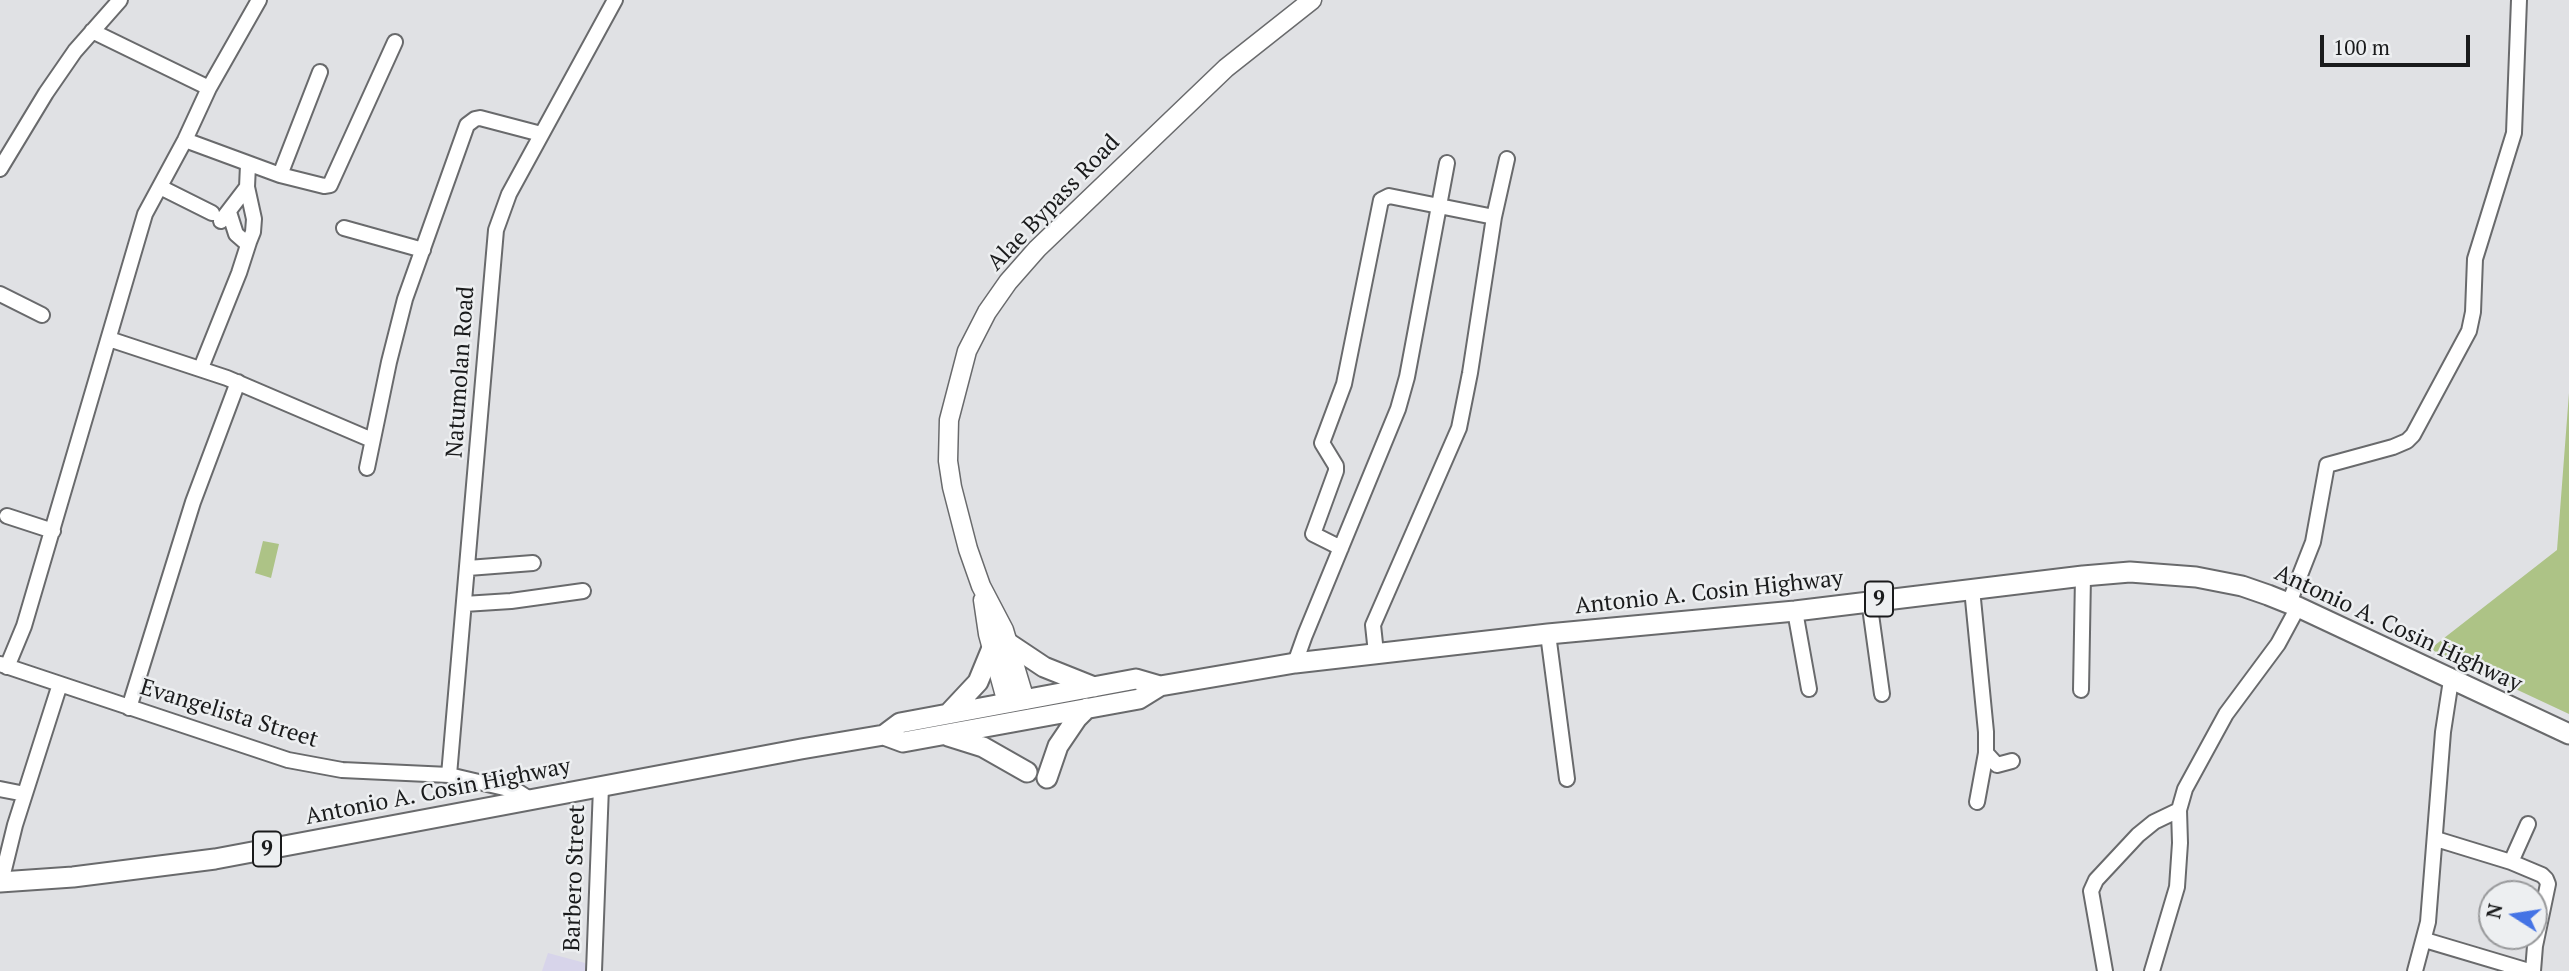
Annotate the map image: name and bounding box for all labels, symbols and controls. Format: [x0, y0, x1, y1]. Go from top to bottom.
scale bar [2324, 21, 2474, 65]
text: 100 m [2333, 33, 2390, 61]
street label: Alae Bypass Road [982, 129, 1126, 277]
street label: Natumolan Road [441, 285, 481, 459]
street label: Antonio A. Cosin Highway [2270, 560, 2526, 698]
street label: Antonio A. Cosin Highway [1574, 565, 1844, 621]
road number: 9 [1865, 582, 1893, 616]
street label: Evangelista Street [137, 674, 321, 754]
street label: Antonio A. Cosin Highway [303, 753, 573, 831]
street label: Barbero Street [559, 804, 591, 952]
road number: 9 [253, 832, 281, 866]
north arrow [2478, 880, 2548, 950]
text: N [2480, 901, 2508, 921]

